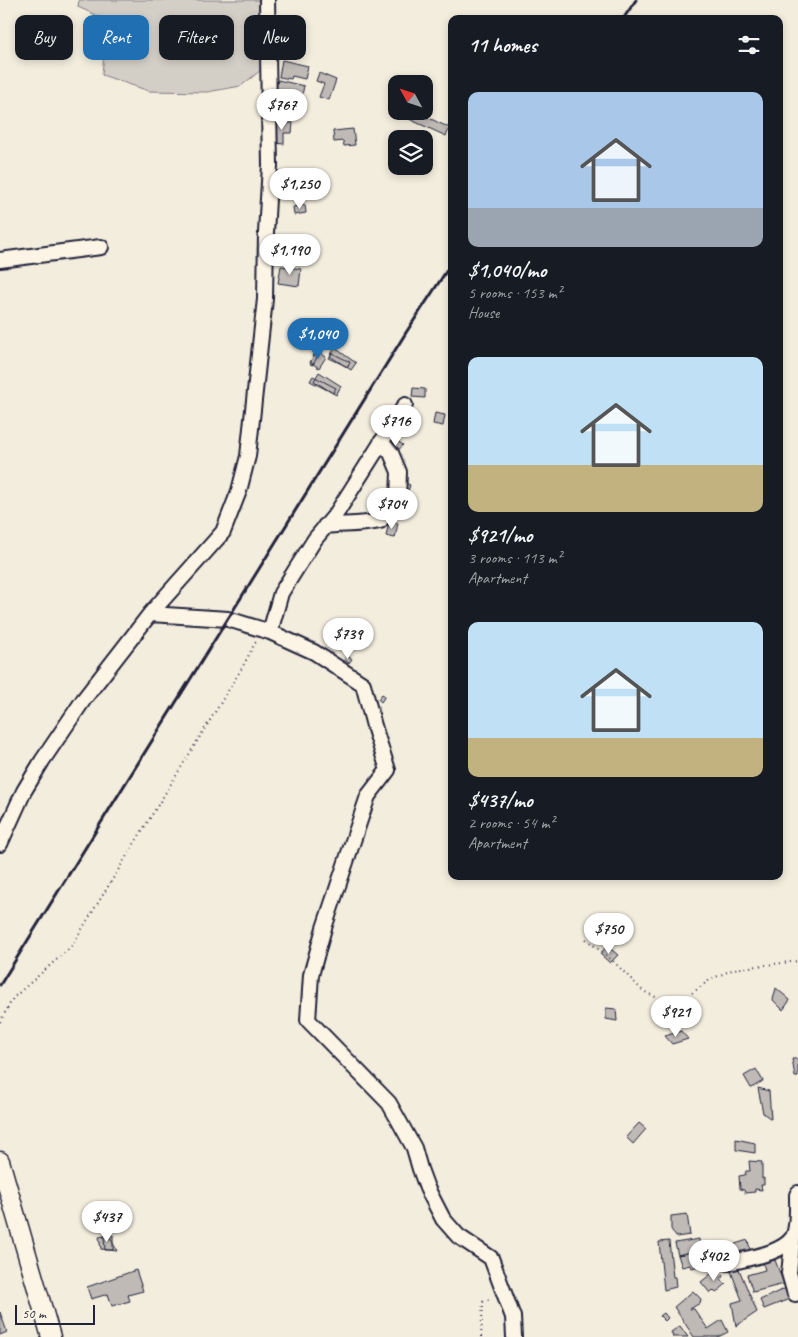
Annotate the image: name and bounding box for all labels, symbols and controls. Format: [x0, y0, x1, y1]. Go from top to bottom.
chip: Buy [15, 15, 73, 60]
chip: Rent [83, 15, 149, 60]
chip: Filters [159, 15, 234, 60]
chip: New [244, 15, 306, 60]
icon: filters [735, 31, 763, 59]
text: 11 homes [468, 32, 537, 58]
north arrow [388, 75, 432, 120]
map controls [388, 75, 433, 175]
pin: $767 [252, 88, 312, 131]
text: $767 [267, 95, 297, 115]
icon: home [571, 125, 661, 215]
button: layers [388, 130, 433, 175]
pin: $1,250 [259, 168, 341, 210]
text: $1,250 [281, 174, 319, 194]
pin: $1,190 [249, 234, 331, 276]
text: $1,190 [271, 240, 309, 260]
text: $1,040/mo [468, 257, 546, 283]
text: 5 rooms · 153 m² [468, 283, 562, 303]
text: House [468, 303, 499, 323]
pin: $1,040 [277, 318, 359, 360]
text: $1,040 [298, 324, 338, 344]
icon: home [571, 390, 661, 480]
pin: $716 [366, 404, 426, 447]
text: $716 [381, 411, 411, 431]
pin: $704 [362, 488, 422, 530]
text: $704 [378, 494, 406, 514]
text: $921/mo [468, 522, 532, 548]
text: 3 rooms · 113 m² [468, 548, 562, 568]
text: Apartment [468, 568, 527, 588]
pin: $739 [318, 618, 378, 660]
text: $739 [334, 624, 362, 644]
icon: home [571, 655, 661, 745]
text: $437/mo [468, 787, 533, 813]
text: 2 rooms · 54 m² [468, 813, 554, 833]
text: Apartment [468, 833, 527, 853]
pin: $750 [579, 912, 639, 955]
text: $750 [595, 919, 623, 939]
pin: $921 [646, 996, 706, 1038]
text: $921 [662, 1002, 690, 1022]
pin: $437 [77, 1200, 137, 1243]
text: $437 [93, 1207, 121, 1227]
pin: $402 [684, 1240, 744, 1282]
text: $402 [700, 1246, 728, 1266]
scale bar [15, 1302, 95, 1325]
text: 50 m [22, 1305, 46, 1322]

